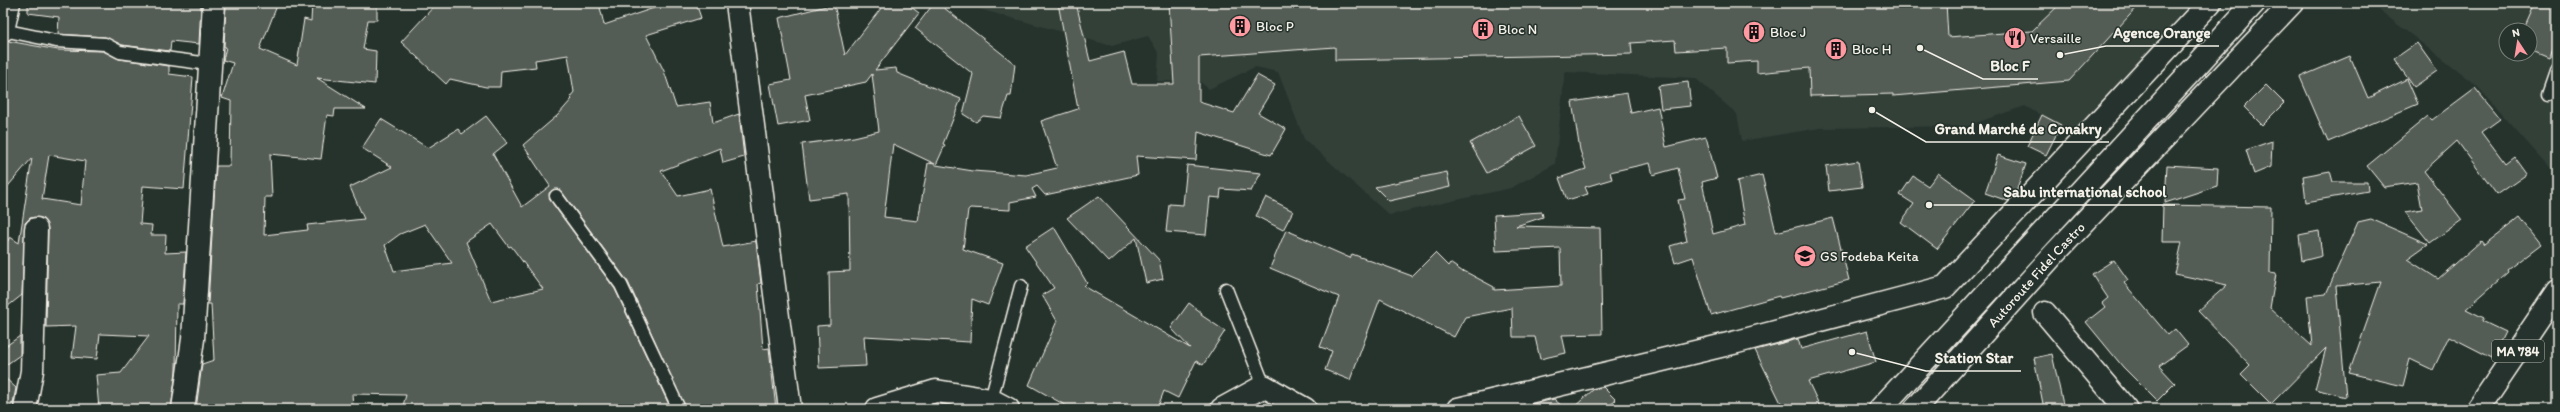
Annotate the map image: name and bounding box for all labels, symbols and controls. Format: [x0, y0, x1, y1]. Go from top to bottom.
building icon: Bloc P [1227, 13, 1253, 39]
building icon: Bloc N [1470, 16, 1496, 42]
place label: Bloc P [1256, 18, 1294, 35]
building icon: Bloc J [1741, 19, 1767, 45]
callout: Agence Orange [2106, 19, 2219, 46]
place label: Bloc N [1498, 21, 1537, 38]
north arrow [2498, 22, 2538, 62]
place label: Bloc J [1770, 24, 1806, 41]
text: Agence Orange [2112, 24, 2211, 43]
restaurant icon: Versaille [2002, 25, 2028, 51]
text: N [2511, 26, 2521, 40]
place label: Versaille [2030, 30, 2082, 47]
building icon: Bloc H [1823, 36, 1849, 62]
place label: Bloc H [1852, 41, 1891, 58]
callout: Bloc F [1983, 52, 2038, 79]
text: Bloc F [1990, 57, 2030, 75]
callout: Grand Marché de Conakry [1926, 115, 2109, 142]
text: Grand Marché de Conakry [1935, 120, 2102, 139]
callout: Sabu international school [1994, 178, 2175, 205]
text: Sabu international school [2003, 183, 2167, 201]
street label: Autoroute Fidel Castro [1984, 219, 2089, 331]
school or university icon: GS Fodeba Keita [1792, 243, 1818, 269]
place label: GS Fodeba Keita [1820, 248, 1919, 265]
road number: MA 784 [2492, 340, 2544, 362]
callout: Station Star [1926, 344, 2021, 371]
text: Station Star [1935, 349, 2014, 367]

